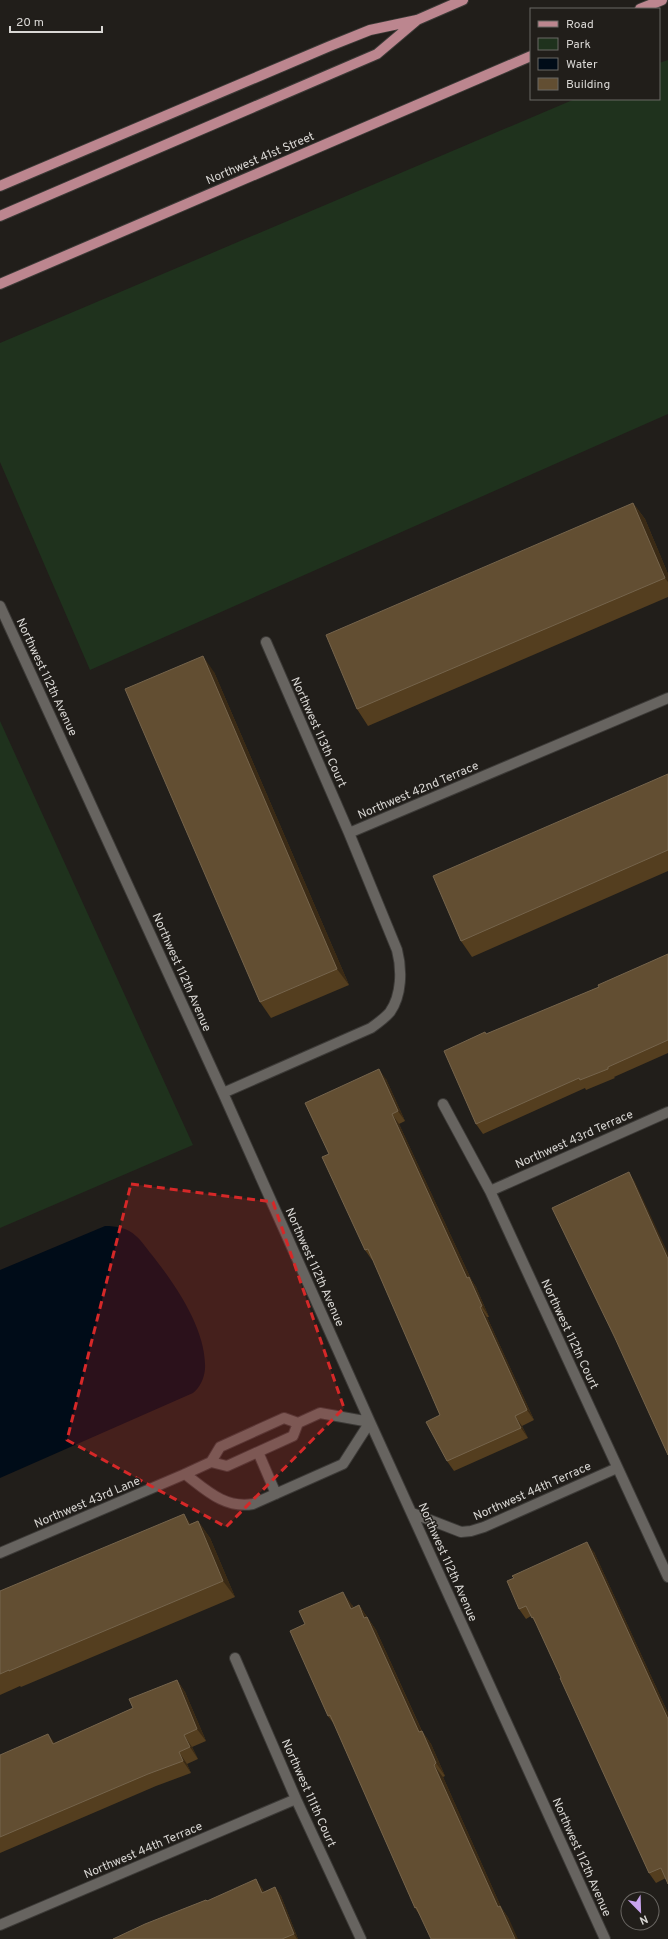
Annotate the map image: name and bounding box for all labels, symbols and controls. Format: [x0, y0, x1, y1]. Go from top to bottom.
scale bar [10, 8, 102, 34]
legend [530, 8, 660, 100]
text: 20 m [16, 15, 44, 31]
text: Road [566, 17, 594, 33]
text: Park [566, 37, 591, 53]
text: Water [566, 57, 598, 73]
text: Building [566, 77, 610, 93]
street label: Northwest 41st Street [204, 129, 317, 189]
street label: Northwest 112th Avenue [12, 616, 80, 739]
street label: Northwest 113th Court [287, 675, 350, 790]
street label: Northwest 42nd Terrace [355, 758, 481, 824]
street label: Northwest 112th Avenue [148, 911, 215, 1034]
street label: Northwest 43rd Terrace [513, 1107, 636, 1173]
street label: Northwest 112th Avenue [281, 1206, 348, 1329]
street label: Northwest 112th Court [537, 1277, 602, 1392]
street label: Northwest 44th Terrace [471, 1459, 594, 1525]
street label: Northwest 43rd Lane [32, 1473, 143, 1533]
street label: Northwest 112th Avenue [414, 1501, 481, 1624]
street label: Northwest 111th Court [277, 1737, 339, 1850]
street label: Northwest 112th Avenue [548, 1796, 615, 1919]
street label: Northwest 44th Terrace [82, 1819, 205, 1883]
north arrow [620, 1891, 660, 1931]
text: N [637, 1911, 650, 1927]

